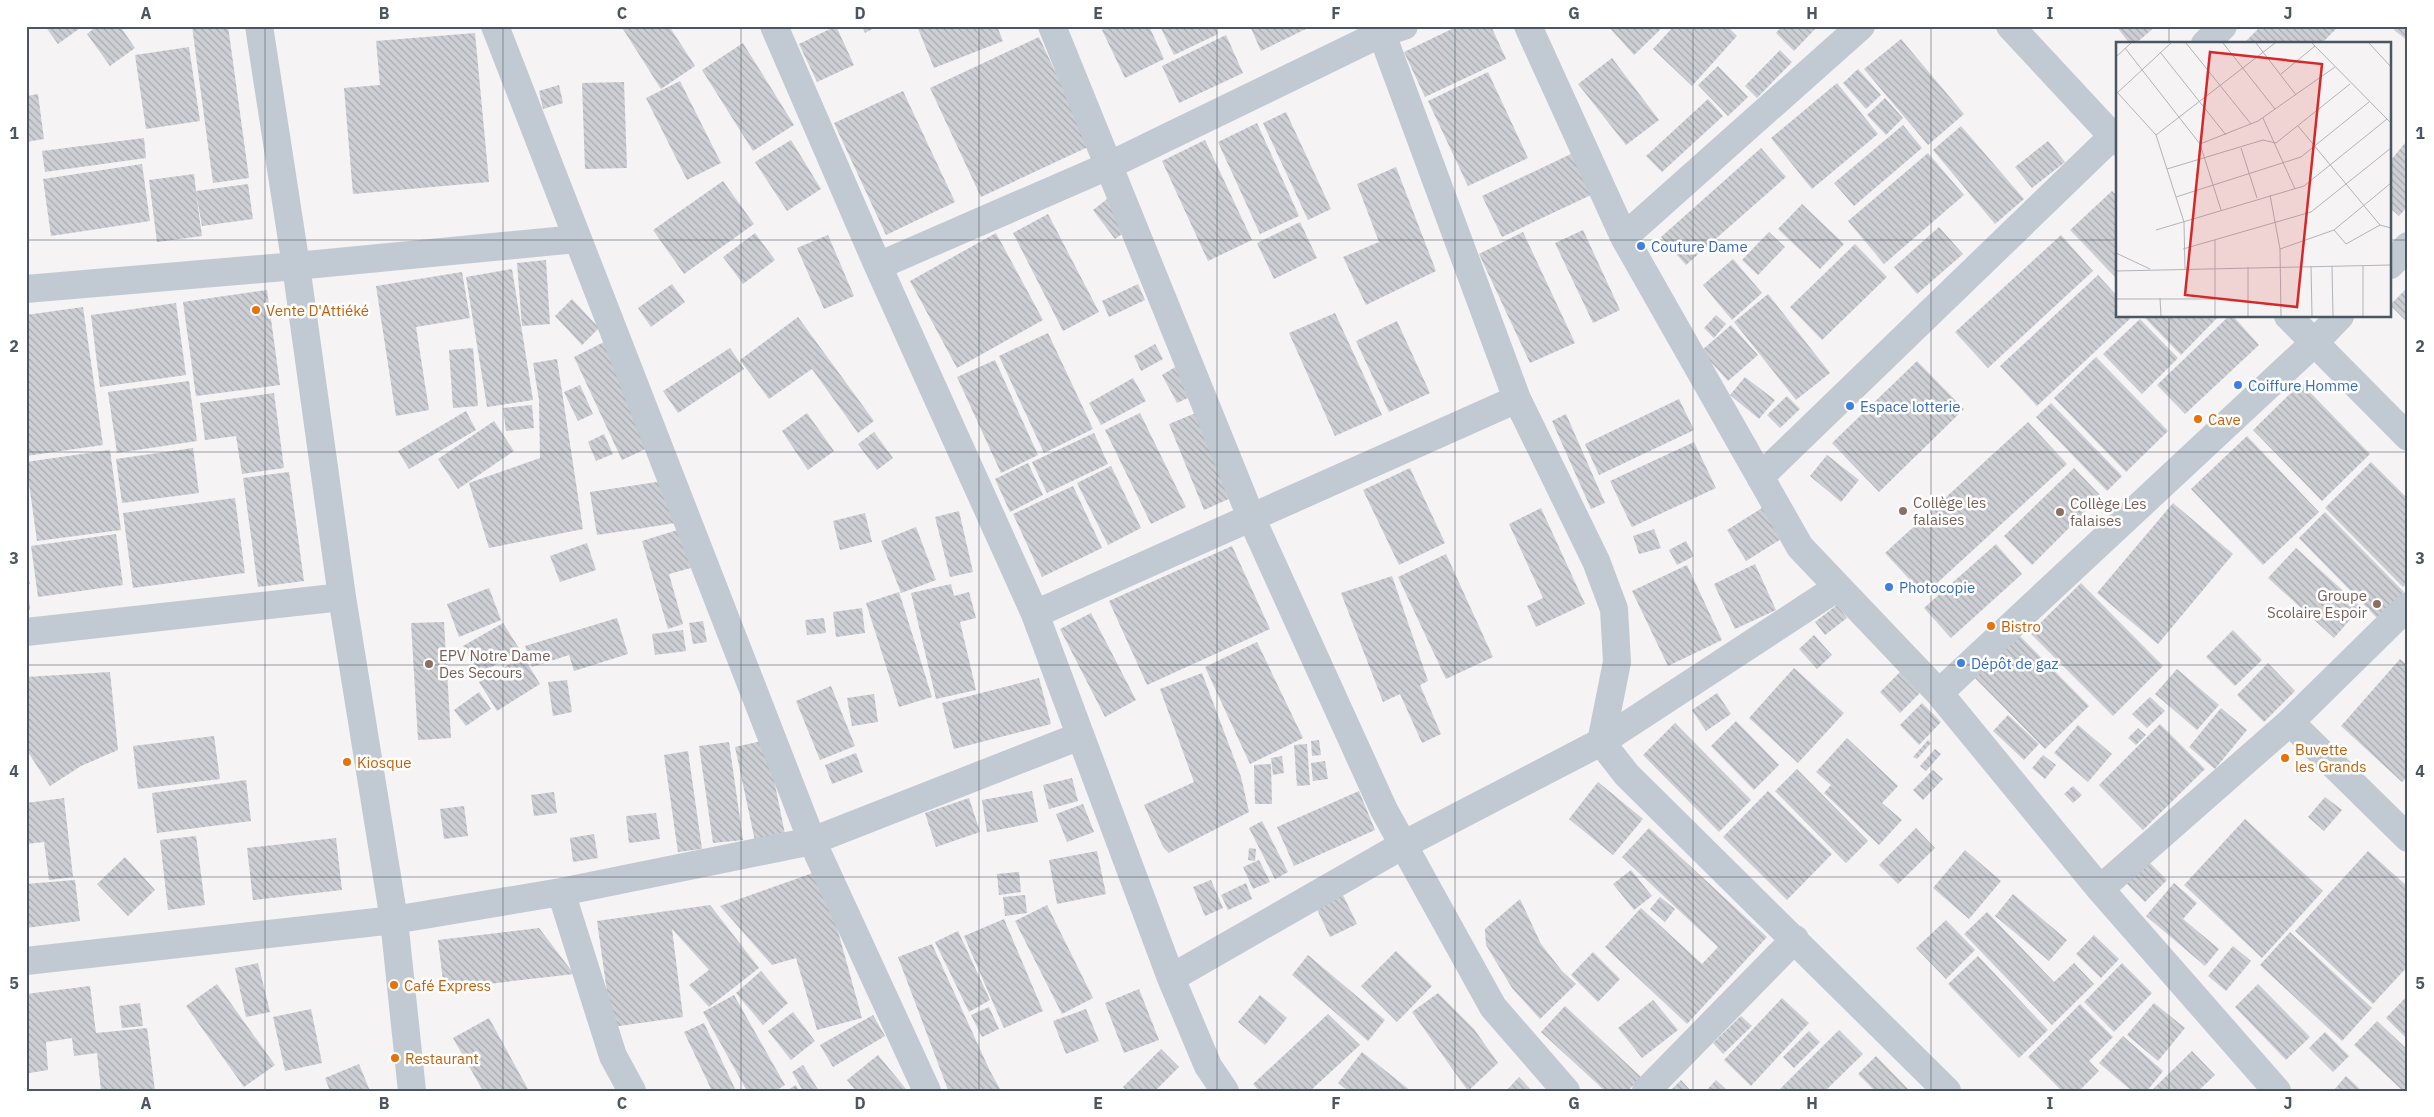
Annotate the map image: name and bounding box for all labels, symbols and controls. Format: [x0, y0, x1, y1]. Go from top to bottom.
text: A [141, 3, 152, 23]
text: B [379, 3, 390, 23]
text: C [617, 3, 627, 23]
text: D [854, 3, 866, 23]
text: E [1093, 3, 1103, 23]
text: F [1331, 3, 1341, 23]
text: G [1568, 3, 1580, 23]
text: H [1806, 3, 1818, 23]
text: I [2047, 3, 2054, 23]
text: J [2284, 3, 2292, 23]
inset map [2116, 42, 2392, 318]
text: 1 [9, 123, 19, 143]
text: 1 [2415, 123, 2425, 143]
place label: Couture Dame [1651, 237, 1748, 256]
marker: Couture Dame [1635, 240, 1647, 252]
place label: Vente D'Attiéké [266, 301, 369, 320]
marker: Vente D'Attiéké [250, 304, 262, 316]
text: 2 [9, 336, 19, 356]
text: 2 [2415, 336, 2425, 356]
place label: Coiffure Homme [2248, 376, 2358, 395]
marker: Coiffure Homme [2232, 379, 2244, 391]
place label: Espace lotterie [1860, 397, 1961, 416]
marker: Espace lotterie [1844, 400, 1856, 412]
place label: Cave [2208, 410, 2241, 429]
marker: Cave [2192, 413, 2204, 425]
place label: Collège les falaises [1913, 493, 1986, 529]
place label: Collège Les falaises [2070, 494, 2147, 530]
marker: Collège les falaises [1897, 505, 1909, 517]
marker: Collège Les falaises [2054, 506, 2066, 518]
text: 3 [9, 548, 19, 568]
text: 3 [2415, 548, 2425, 568]
place label: Photocopie [1899, 578, 1975, 597]
marker: Photocopie [1883, 581, 1895, 593]
place label: Groupe Scolaire Espoir [2267, 586, 2367, 622]
marker: Groupe Scolaire Espoir [2371, 598, 2383, 610]
place label: Bistro [2001, 617, 2041, 636]
marker: Bistro [1985, 620, 1997, 632]
place label: EPV Notre Dame Des Secours [439, 646, 550, 682]
place label: Dépôt de gaz [1971, 654, 2059, 673]
marker: Dépôt de gaz [1955, 657, 1967, 669]
marker: EPV Notre Dame Des Secours [423, 658, 435, 670]
place label: Buvette les Grands [2295, 740, 2367, 776]
marker: Buvette les Grands [2279, 752, 2291, 764]
place label: Kiosque [357, 753, 411, 772]
marker: Kiosque [341, 756, 353, 768]
text: 4 [9, 761, 19, 781]
text: 4 [2415, 761, 2425, 781]
text: 5 [9, 973, 19, 993]
text: 5 [2415, 973, 2425, 993]
place label: Café Express [404, 976, 491, 995]
marker: Café Express [388, 979, 400, 991]
place label: Restaurant [405, 1049, 479, 1068]
marker: Restaurant [389, 1052, 401, 1064]
text: A [141, 1093, 152, 1113]
text: B [379, 1093, 390, 1113]
text: C [617, 1093, 627, 1113]
text: D [854, 1093, 866, 1113]
text: E [1093, 1093, 1103, 1113]
text: F [1331, 1093, 1341, 1113]
text: G [1568, 1093, 1580, 1113]
text: H [1806, 1093, 1818, 1113]
text: I [2047, 1093, 2054, 1113]
text: J [2284, 1093, 2292, 1113]

